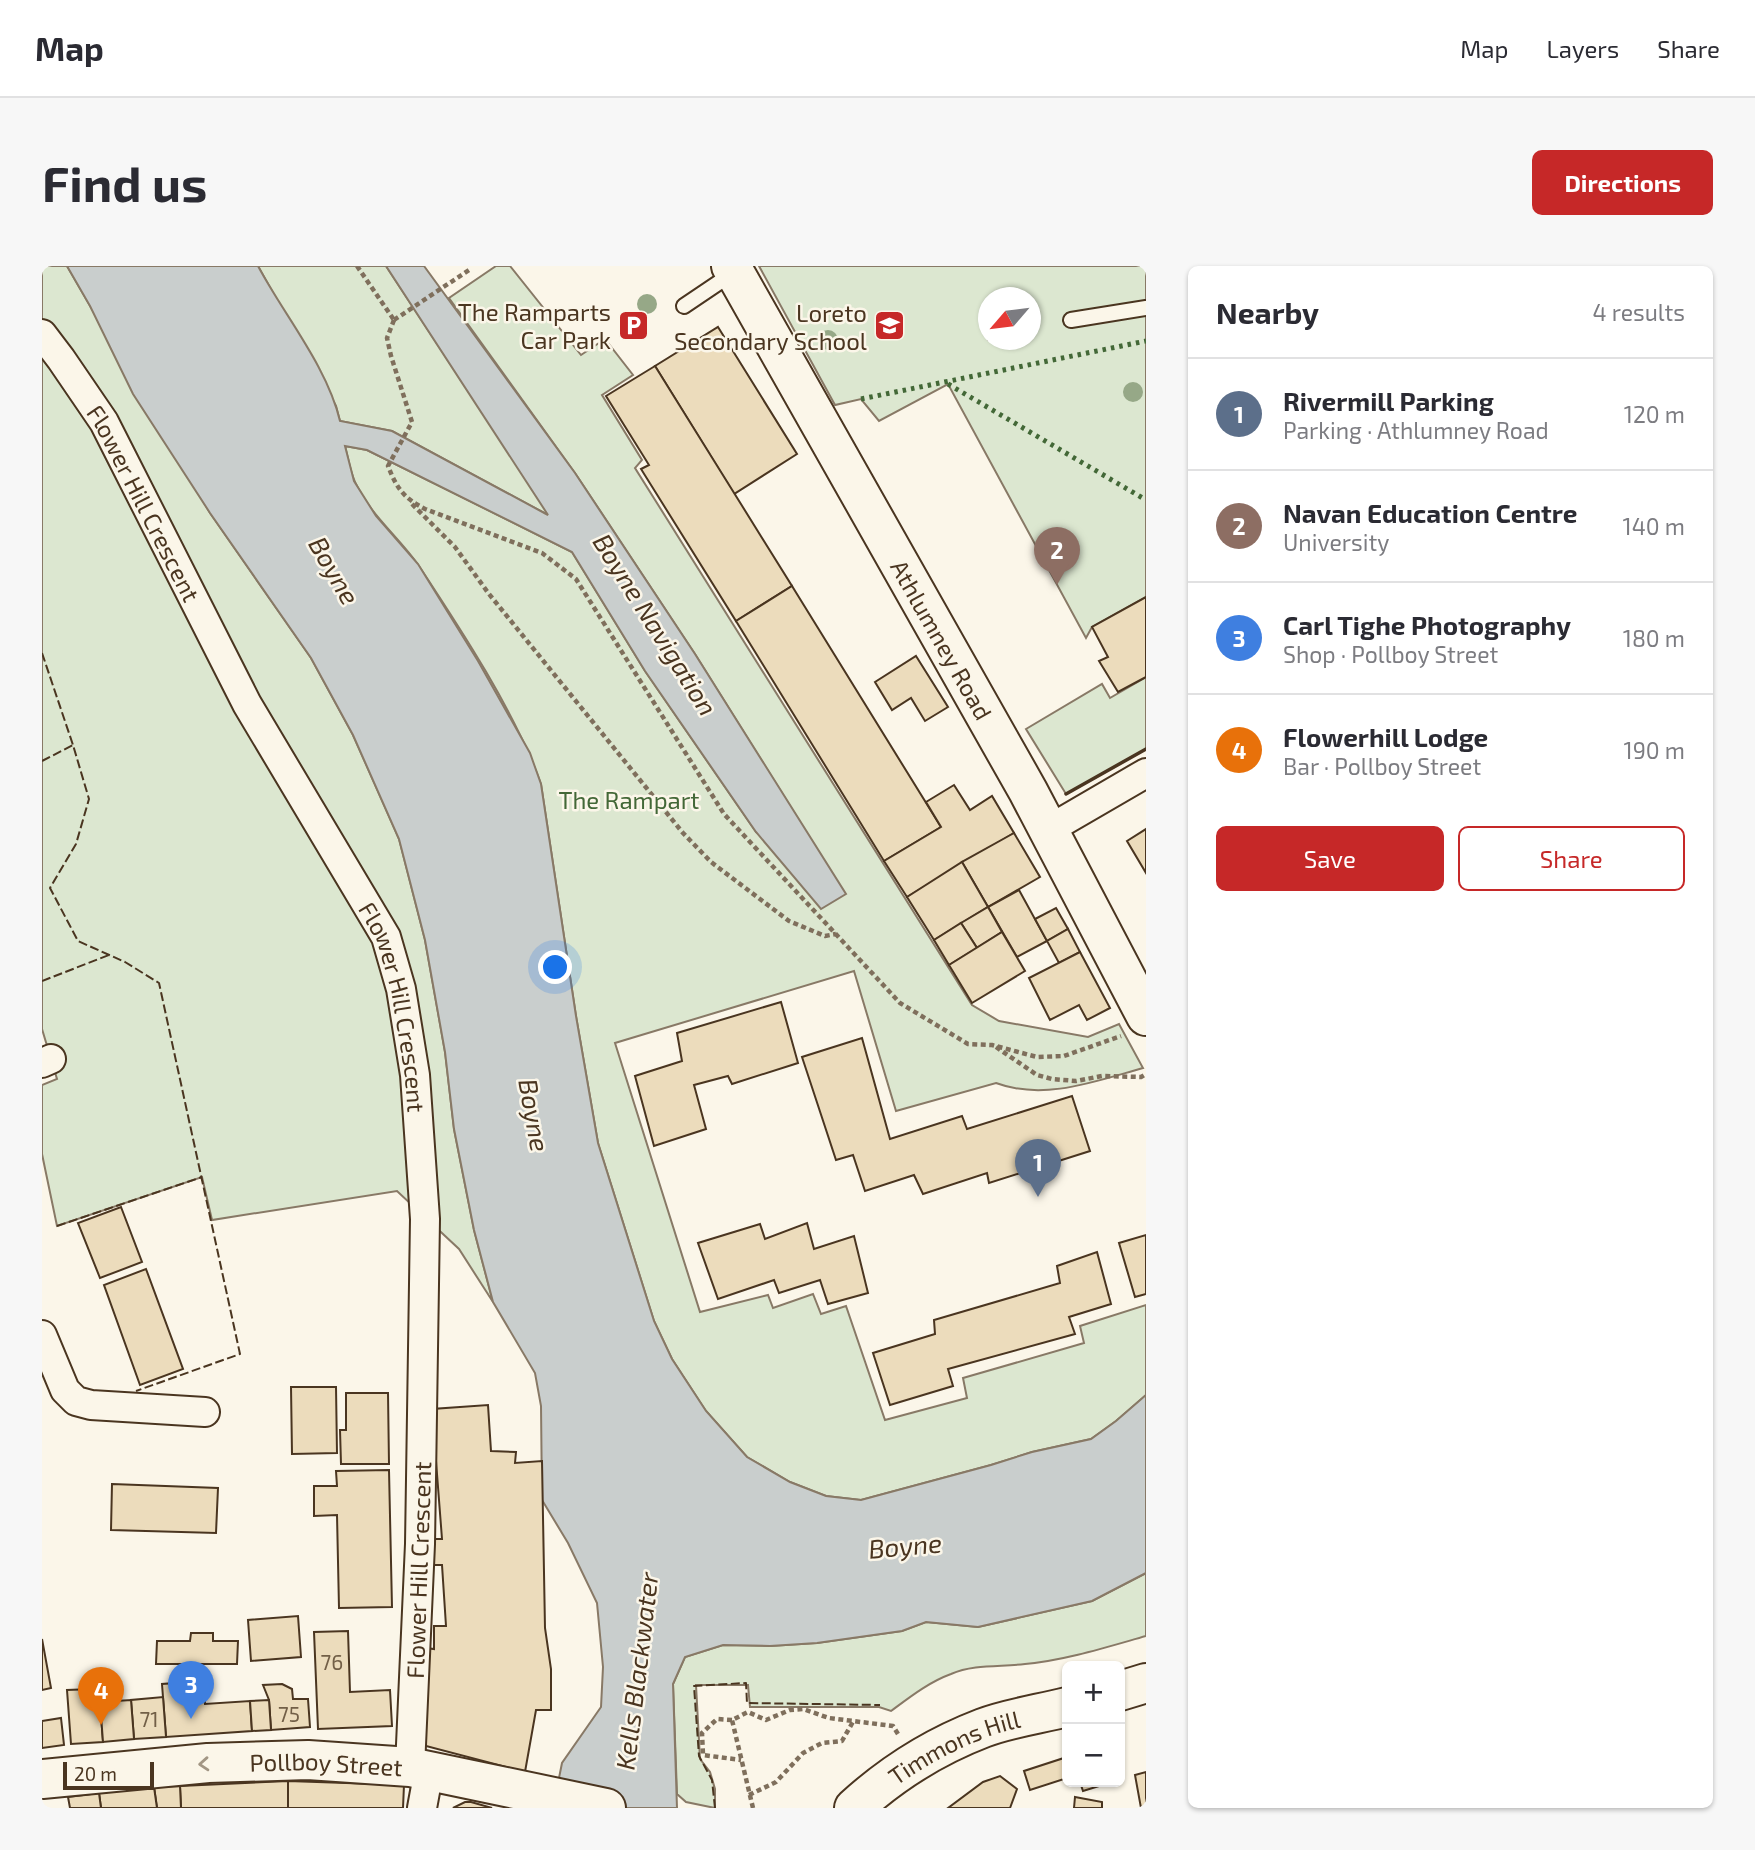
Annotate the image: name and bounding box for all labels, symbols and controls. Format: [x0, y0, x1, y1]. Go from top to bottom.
text: Map [35, 28, 104, 68]
text: Map [1460, 34, 1508, 63]
text: Layers [1546, 34, 1619, 63]
text: Share [1657, 34, 1720, 63]
button: Directions [1532, 150, 1713, 215]
text: Find us [42, 153, 207, 212]
north arrow [978, 287, 1041, 350]
text: Nearby [1216, 294, 1319, 330]
place label: The Ramparts Car Park [458, 297, 611, 354]
place label: Loreto Secondary School [674, 298, 867, 355]
text: 4 results [1593, 298, 1685, 326]
parking icon: The Ramparts Car Park [617, 308, 651, 342]
school or university icon: Loreto Secondary School [873, 309, 907, 343]
text: Rivermill Parking [1283, 385, 1494, 416]
street label: Flower Hill Crescent [82, 399, 207, 606]
text: 1 [1234, 400, 1244, 428]
text: 120 m [1624, 400, 1685, 428]
text: Parking · Athlumney Road [1283, 416, 1549, 444]
text: Navan Education Centre [1283, 497, 1577, 528]
text: 2 [1232, 512, 1246, 540]
text: 140 m [1623, 512, 1685, 540]
water label: Boyne Navigation [587, 527, 724, 721]
pin: 2 [1034, 527, 1080, 585]
text: University [1283, 528, 1389, 556]
water label: Boyne [302, 530, 367, 610]
street label: Athlumney Road [885, 554, 999, 725]
text: Carl Tighe Photography [1283, 609, 1571, 640]
text: 3 [1232, 624, 1246, 652]
text: 180 m [1623, 624, 1685, 652]
text: Shop · Pollboy Street [1283, 640, 1498, 668]
text: Flowerhill Lodge [1283, 721, 1488, 752]
text: 4 [1232, 736, 1246, 764]
text: 190 m [1624, 736, 1685, 764]
text: Bar · Pollboy Street [1283, 752, 1481, 780]
park label: The Rampart [558, 785, 700, 814]
button: Save [1216, 826, 1444, 891]
button: Share [1458, 826, 1685, 891]
street label: Flower Hill Crescent [354, 896, 432, 1113]
your location [538, 950, 572, 984]
water label: Boyne [512, 1076, 557, 1154]
pin: 1 [1015, 1139, 1061, 1197]
street label: Flower Hill Crescent [400, 1461, 436, 1679]
water label: Boyne [867, 1526, 943, 1565]
water label: Kells Blackwater [608, 1570, 664, 1772]
house number: 76 [321, 1649, 343, 1674]
pin: 3 [168, 1661, 214, 1719]
map controls [1062, 1661, 1125, 1787]
button: + [1062, 1661, 1125, 1724]
pin: 4 [78, 1667, 124, 1725]
house number: 75 [278, 1701, 300, 1726]
street label: Timmons Hill [882, 1703, 1023, 1790]
house number: 71 [139, 1706, 159, 1731]
button: − [1062, 1724, 1125, 1787]
street label: Pollboy Street [249, 1745, 404, 1781]
one-way arrow [198, 1756, 209, 1771]
scale bar [63, 1759, 154, 1791]
text: 20 m [74, 1762, 117, 1785]

